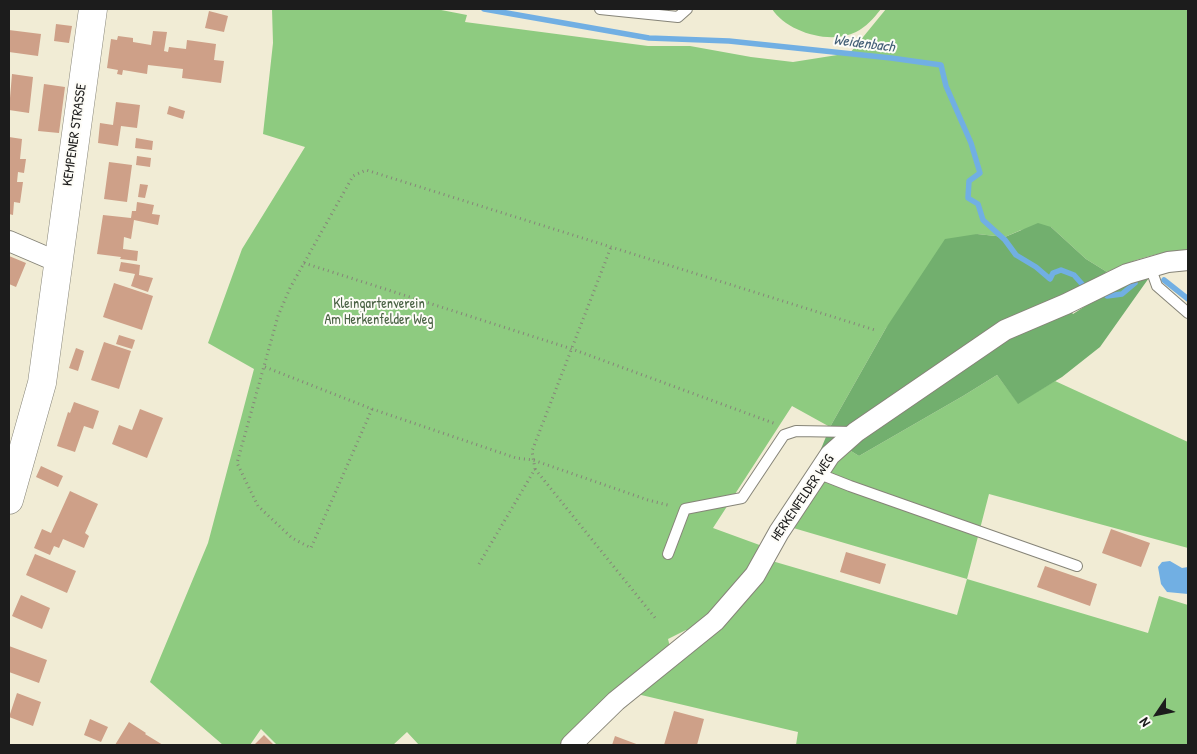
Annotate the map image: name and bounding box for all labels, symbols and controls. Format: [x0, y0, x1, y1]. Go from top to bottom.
water label: Weidenbach [832, 31, 896, 57]
street label: KEMPENER STRASSE [60, 83, 90, 187]
park label: Kleingartenverein Am Herkenfelder Weg [324, 296, 434, 328]
street label: HERKENFELDER WEG [768, 452, 838, 544]
north arrow [1132, 689, 1182, 739]
text: N [1134, 714, 1154, 731]

